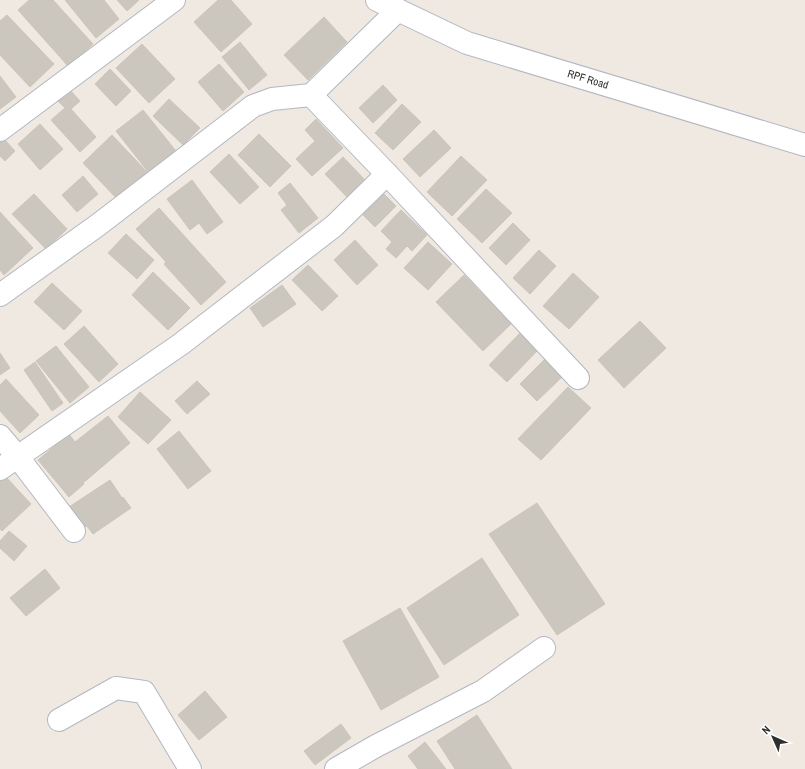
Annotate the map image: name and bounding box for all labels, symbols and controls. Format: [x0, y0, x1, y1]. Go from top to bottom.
street label: RPF Road [566, 66, 610, 92]
north arrow [753, 717, 793, 757]
text: N [759, 723, 773, 737]

